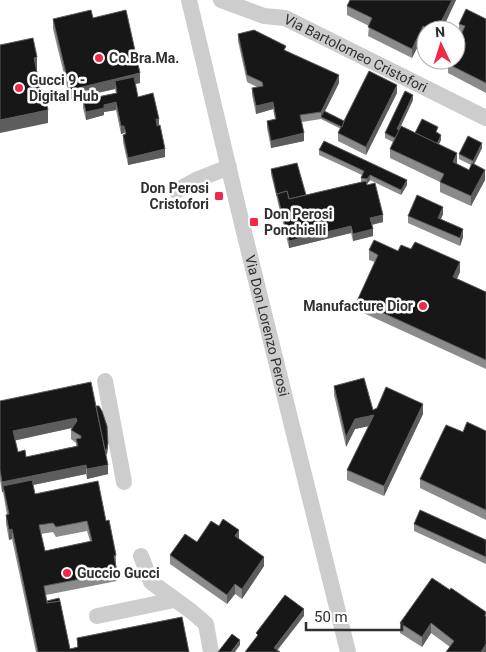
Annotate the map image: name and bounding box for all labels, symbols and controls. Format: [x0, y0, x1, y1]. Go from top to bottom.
street label: Via Bartolomeo Cristofori [282, 11, 430, 96]
north arrow [416, 20, 466, 70]
text: N [435, 24, 446, 40]
place label: Co.Bra.Ma. [109, 50, 179, 66]
marker: Co.Bra.Ma. [93, 52, 105, 64]
place label: Gucci 9 - Digital Hub [29, 72, 99, 104]
marker: Gucci 9 - Digital Hub [13, 82, 25, 94]
place label: Don Perosi Cristofori [140, 180, 209, 212]
marker: Don Perosi Cristofori [213, 190, 225, 202]
place label: Don Perosi Ponchielli [264, 206, 333, 238]
marker: Don Perosi Ponchielli [248, 216, 260, 228]
street label: Via Don Lorenzo Perosi [242, 253, 292, 398]
place label: Manufacture Dior [303, 298, 413, 314]
marker: Manufacture Dior [417, 300, 429, 312]
place label: Guccio Gucci [77, 565, 160, 581]
marker: Guccio Gucci [61, 567, 73, 579]
scale bar [306, 600, 402, 632]
text: 50 m [314, 608, 348, 626]

